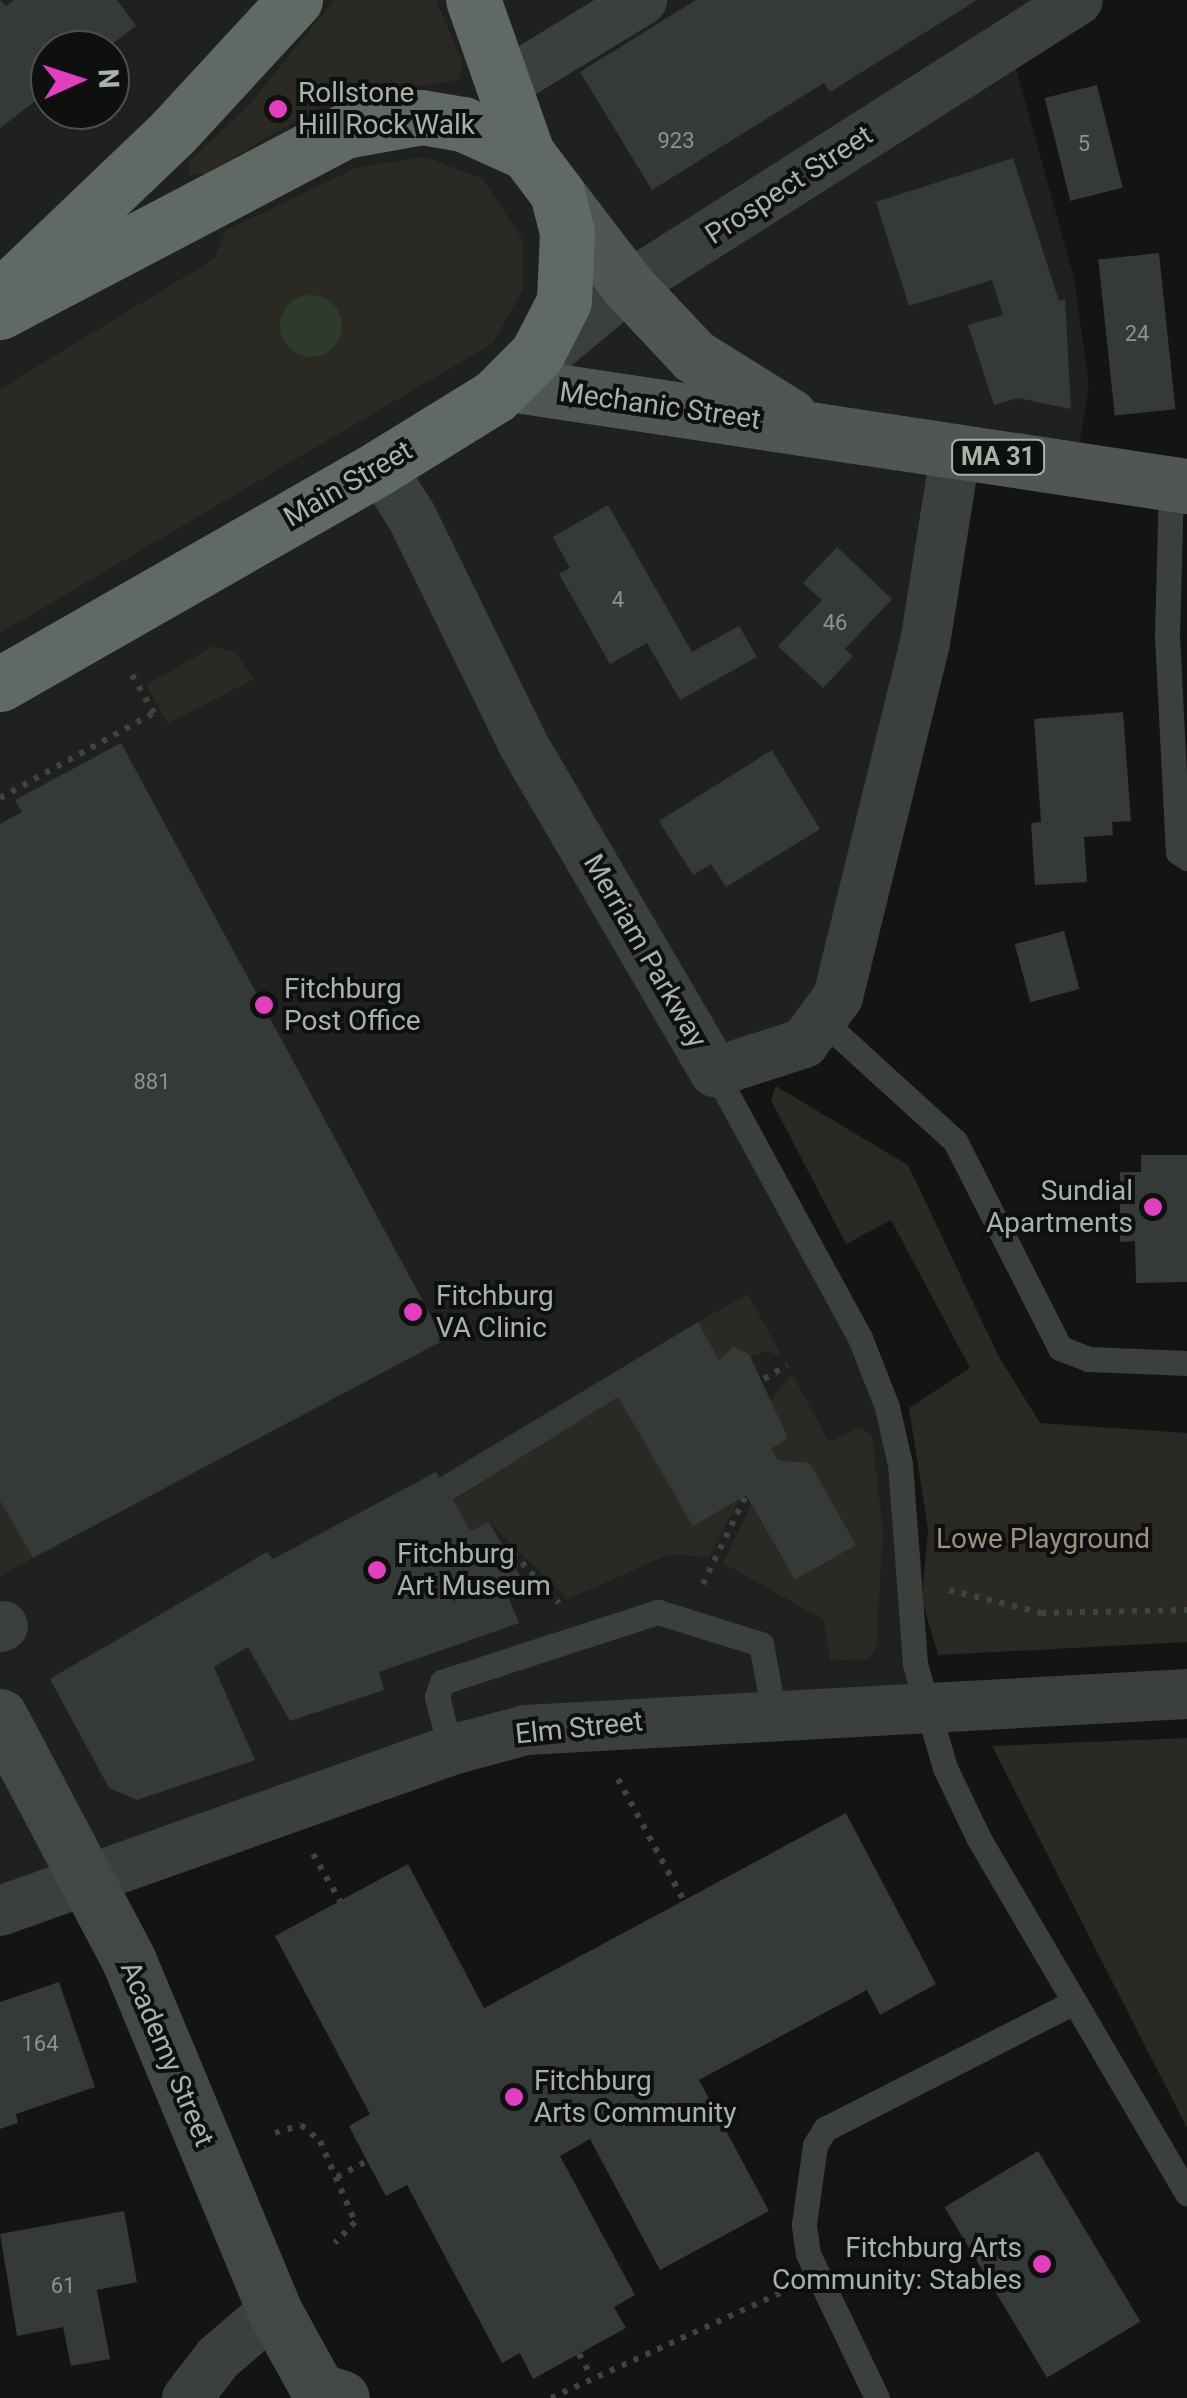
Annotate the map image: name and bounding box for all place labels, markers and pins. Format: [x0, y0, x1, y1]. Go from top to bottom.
place label: Rollstone Hill Rock Walk [298, 76, 475, 142]
marker: Rollstone Hill Rock Walk [267, 98, 289, 120]
place label: Fitchburg Post Office [284, 972, 421, 1038]
marker: Fitchburg Post Office [253, 994, 275, 1016]
place label: Sundial Apartments [986, 1174, 1133, 1240]
marker: Sundial Apartments [1142, 1196, 1164, 1218]
place label: Fitchburg VA Clinic [436, 1279, 554, 1345]
marker: Fitchburg VA Clinic [400, 1299, 426, 1325]
place label: Fitchburg Art Museum [397, 1537, 551, 1603]
marker: Fitchburg Art Museum [366, 1559, 388, 1581]
place label: Fitchburg Arts Community [534, 2064, 736, 2130]
marker: Fitchburg Arts Community [503, 2086, 525, 2108]
place label: Fitchburg Arts Community: Stables [772, 2231, 1022, 2297]
marker: Fitchburg Arts Community: Stables [1031, 2253, 1053, 2275]

